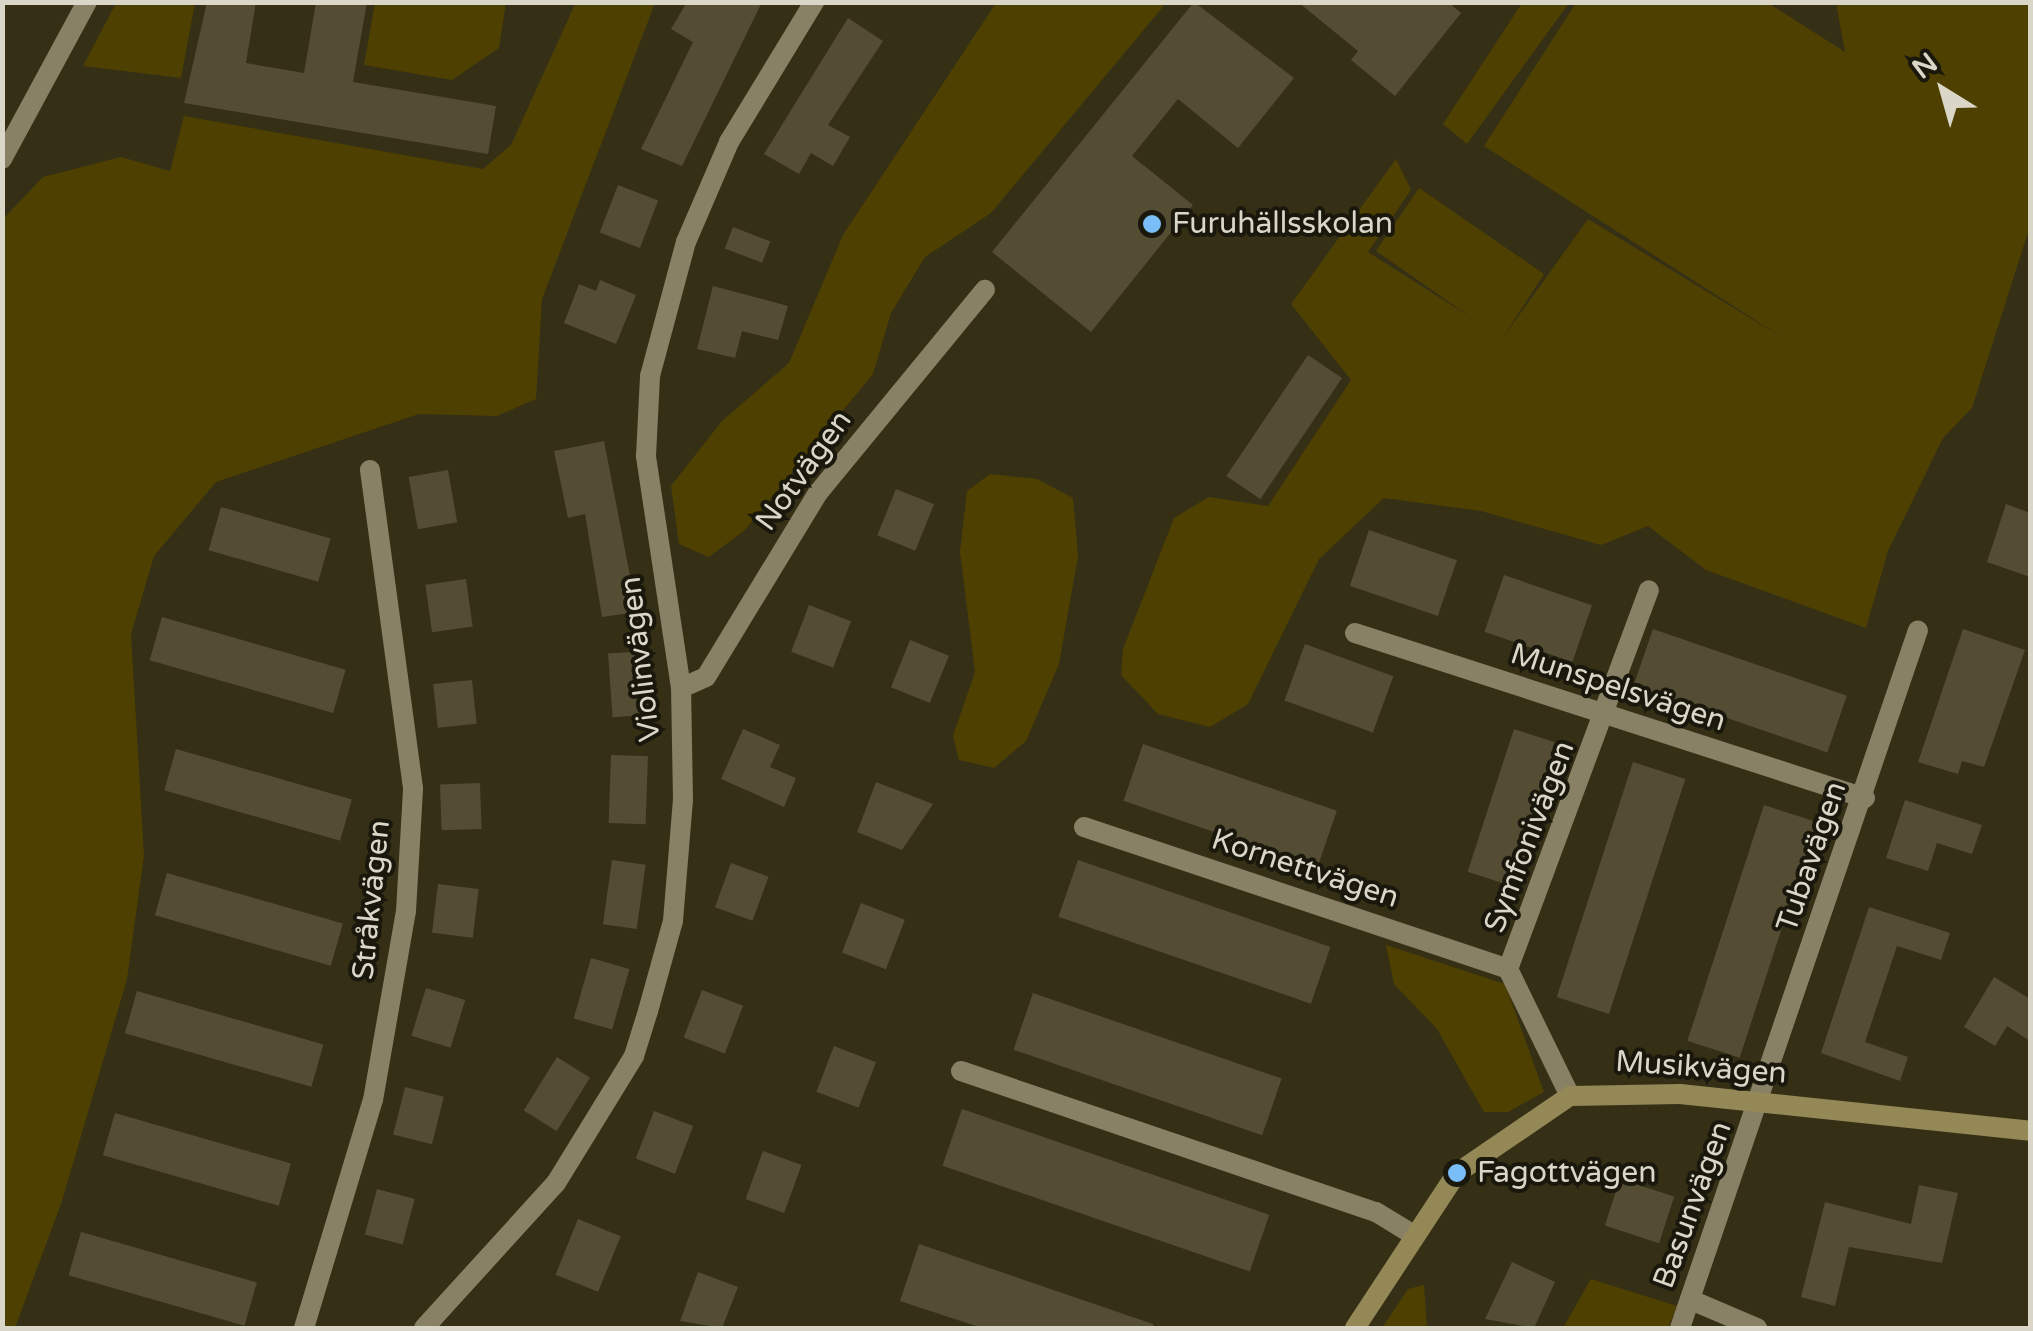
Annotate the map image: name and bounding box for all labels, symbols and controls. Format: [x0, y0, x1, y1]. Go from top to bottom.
north arrow [1893, 40, 1993, 140]
text: N [1906, 46, 1944, 86]
place label: Furuhällsskolan [1172, 206, 1393, 242]
marker: Furuhällsskolan [1141, 213, 1163, 235]
street label: Notvägen [748, 404, 860, 538]
street label: Violinvägen [613, 574, 669, 744]
street label: Munspelsvägen [1506, 636, 1730, 740]
street label: Symfonivägen [1477, 736, 1583, 938]
street label: Tubavägen [1769, 777, 1855, 937]
street label: Stråkvägen [346, 818, 398, 982]
street label: Kornettvägen [1207, 822, 1403, 916]
street label: Musikvägen [1614, 1044, 1788, 1092]
street label: Basunvägen [1646, 1117, 1740, 1293]
place label: Fagottvägen [1477, 1155, 1656, 1191]
marker: Fagottvägen [1446, 1162, 1468, 1184]

